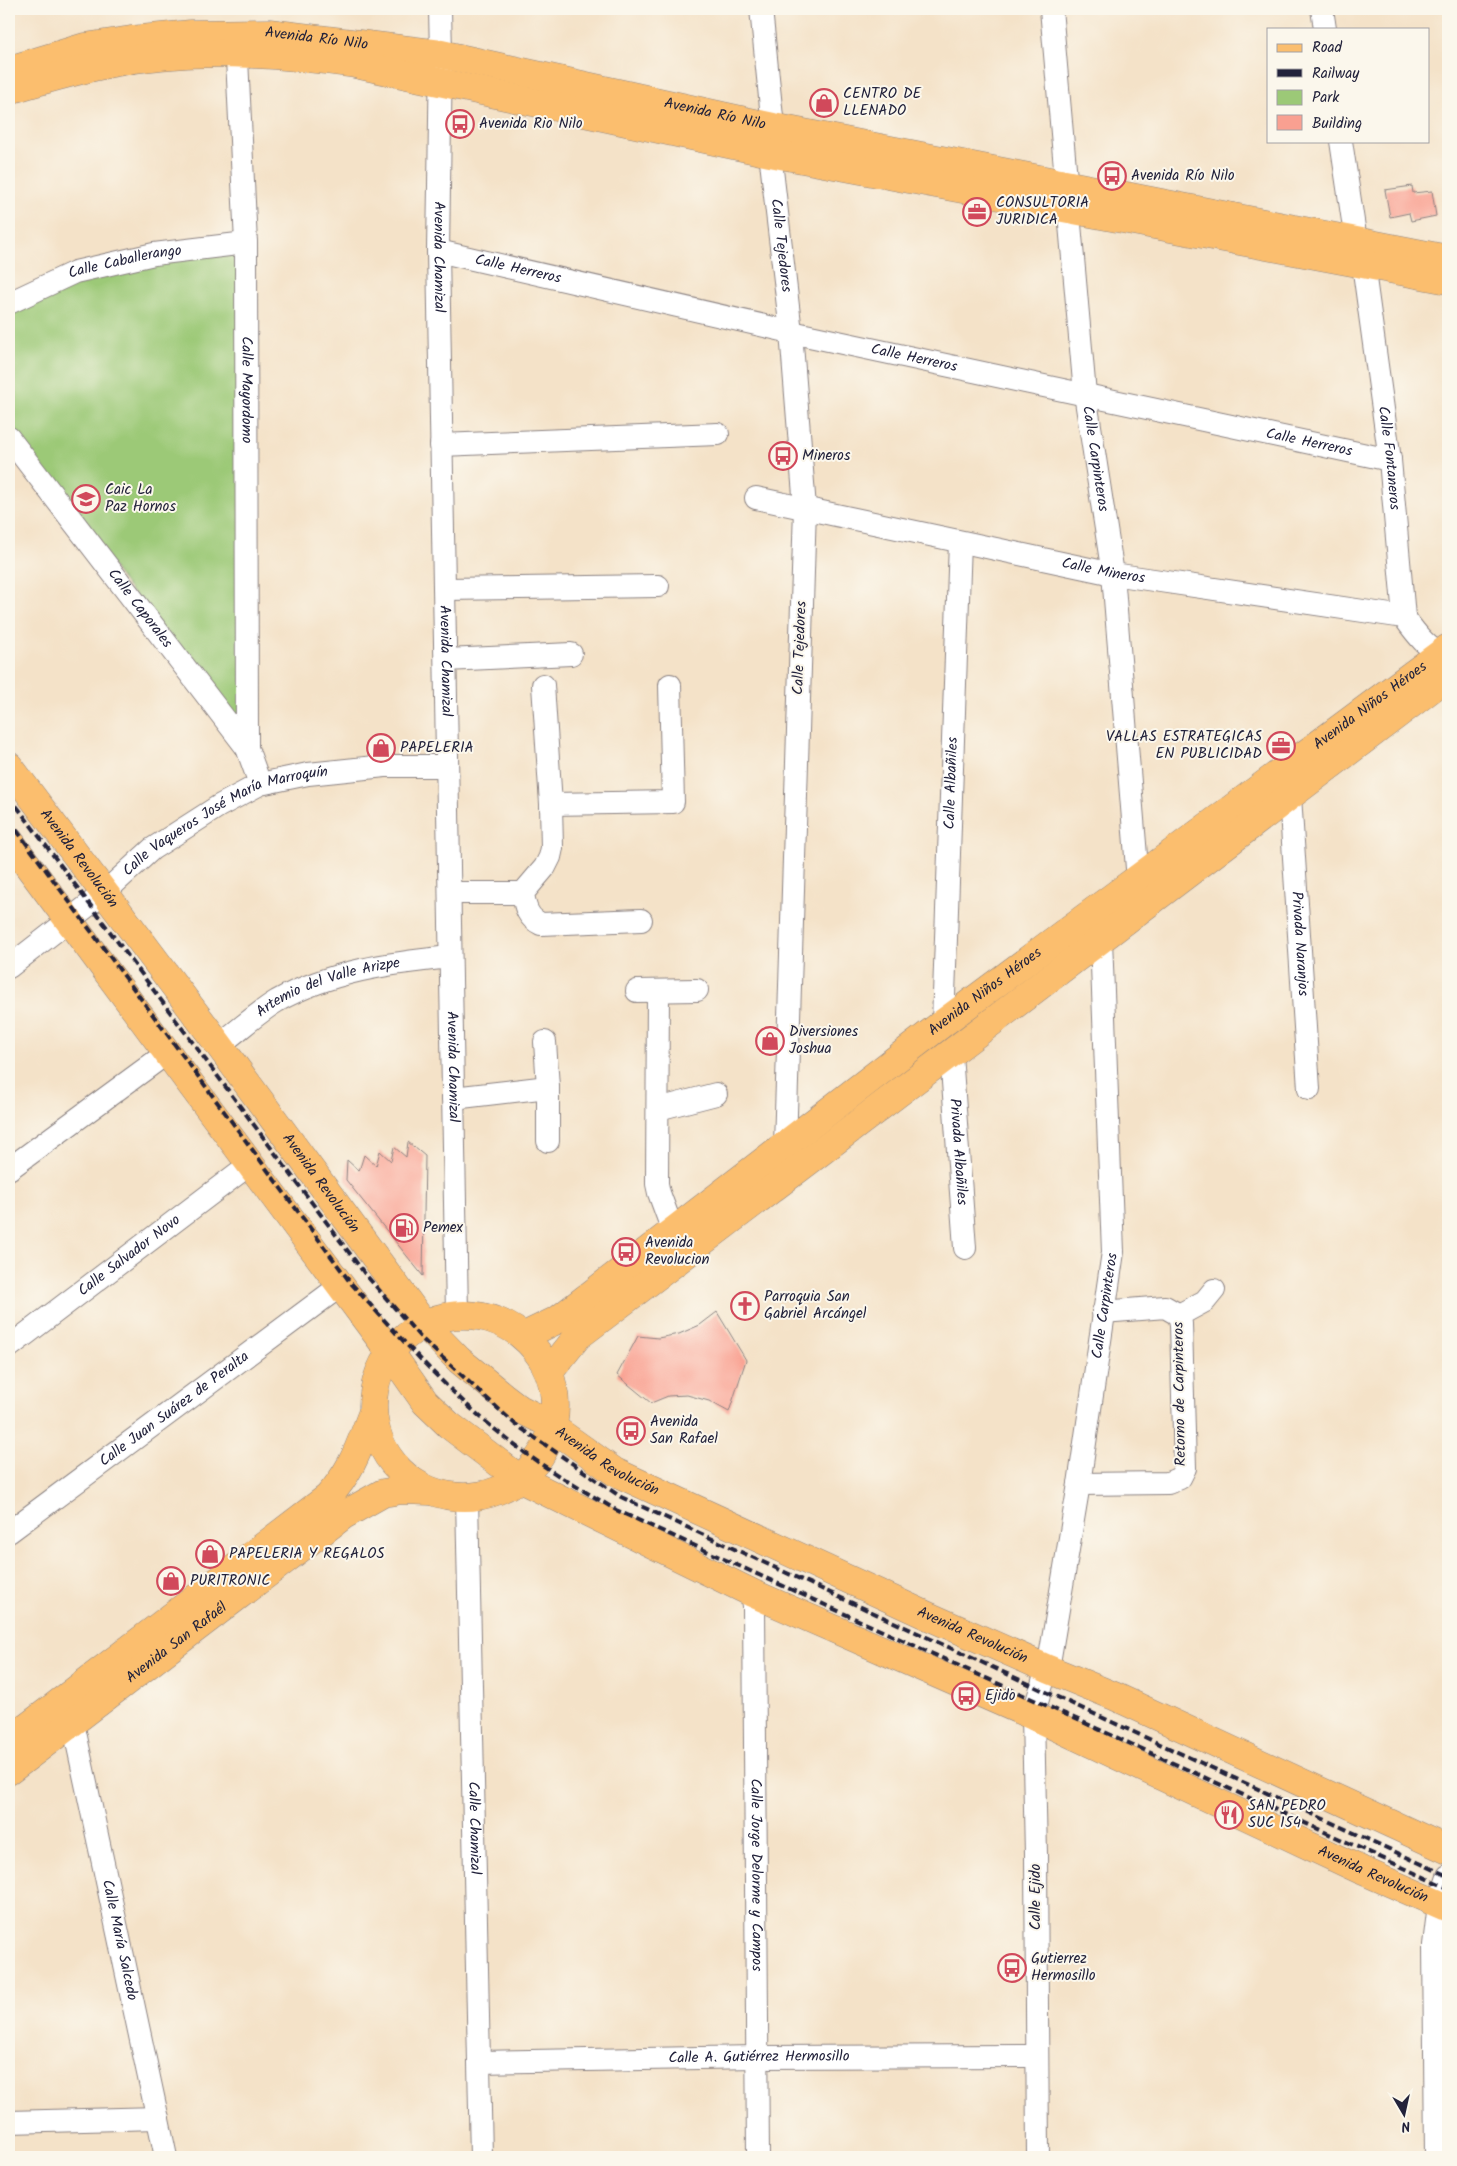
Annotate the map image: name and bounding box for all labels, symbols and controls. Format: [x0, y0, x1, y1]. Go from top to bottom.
street label: Avenida Río Nilo [263, 21, 370, 57]
legend [1267, 28, 1430, 142]
text: Road [1312, 36, 1343, 60]
text: Railway [1312, 62, 1360, 86]
place label: CENTRO DE LLENADO [843, 82, 923, 123]
text: Park [1312, 86, 1340, 110]
shop icon: CENTRO DE LLENADO [809, 88, 839, 118]
street label: Avenida Río Nilo [662, 91, 768, 137]
bus stop icon: Avenida Rio Nilo [445, 109, 475, 139]
place label: Avenida Rio Nilo [479, 112, 583, 136]
text: Building [1312, 112, 1362, 136]
bus stop icon: Avenida Río Nilo [1097, 161, 1127, 191]
place label: Avenida Río Nilo [1131, 164, 1235, 188]
place label: CONSULTORIA JURIDICA [996, 191, 1089, 232]
office icon: CONSULTORIA JURIDICA [962, 197, 992, 227]
street label: Calle Tejedores [763, 198, 798, 294]
street label: Avenida Chamizal [426, 201, 451, 313]
street label: Calle Caballerango [64, 239, 183, 286]
street label: Calle Herreros [472, 248, 564, 291]
street label: Calle Mayordomo [234, 336, 258, 443]
street label: Calle Herreros [869, 337, 960, 379]
street label: Calle Carpinteros [1075, 404, 1115, 514]
street label: Calle Fontaneros [1371, 405, 1406, 512]
street label: Calle Herreros [1264, 422, 1355, 464]
bus stop icon: Mineros [768, 441, 798, 471]
place label: Mineros [802, 444, 851, 468]
place label: Caic La Paz Hornos [105, 478, 176, 519]
school or university icon: Caic La Paz Hornos [71, 484, 101, 514]
street label: Calle Mineros [1059, 551, 1147, 591]
street label: Calle Caporales [101, 564, 179, 654]
street label: Calle Tejedores [786, 600, 814, 695]
street label: Avenida Chamizal [432, 605, 458, 717]
street label: Avenida Niños Héroes [1308, 655, 1433, 756]
place label: VALLAS ESTRATEGICAS EN PUBLICIDAD [1106, 725, 1262, 766]
office icon: VALLAS ESTRATEGICAS EN PUBLICIDAD [1266, 731, 1296, 761]
shop icon: PAPELERIA [366, 733, 396, 763]
place label: PAPELERIA [400, 736, 474, 760]
street label: Calle Albañiles [938, 736, 965, 830]
street label: Calle Vaqueros José María Marroquín [117, 760, 329, 882]
street label: Avenida Revolución [33, 804, 124, 913]
street label: Privada Naranjos [1284, 891, 1315, 997]
street label: Avenida Niños Héroes [923, 941, 1048, 1042]
street label: Artemio del Valle Arizpe [251, 951, 402, 1024]
street label: Avenida Chamizal [440, 1011, 466, 1123]
place label: Diversiones Joshua [789, 1020, 859, 1061]
shop icon: Diversiones Joshua [755, 1026, 785, 1056]
street label: Privada Albañiles [942, 1098, 974, 1206]
street label: Avenida Revolución [276, 1128, 366, 1238]
street label: Calle Salvador Novo [73, 1209, 186, 1303]
fuel station icon: Pemex [389, 1213, 419, 1243]
place label: Pemex [423, 1216, 464, 1240]
place label: Avenida Revolucion [645, 1231, 710, 1272]
bus stop icon: Avenida Revolucion [611, 1237, 641, 1267]
street label: Calle Carpinteros [1086, 1251, 1125, 1360]
place label: Parroquia San Gabriel Arcángel [764, 1285, 867, 1326]
church icon: Parroquia San Gabriel Arcángel [730, 1291, 760, 1321]
street label: Retorno de Carpinteros [1167, 1321, 1193, 1466]
street label: Calle Juan Suárez de Peralta [94, 1345, 255, 1473]
place label: Avenida San Rafael [650, 1410, 718, 1451]
bus stop icon: Avenida San Rafael [616, 1416, 646, 1446]
street label: Avenida Revolución [550, 1421, 663, 1503]
shop icon: PAPELERIA Y REGALOS [195, 1539, 225, 1569]
place label: PAPELERIA Y REGALOS [229, 1542, 385, 1566]
shop icon: PURITRONIC [156, 1566, 186, 1596]
place label: PURITRONIC [190, 1569, 270, 1593]
street label: Avenida San Rafaél [121, 1596, 233, 1690]
street label: Avenida Revolución [913, 1600, 1032, 1671]
bus stop icon: Ejido [951, 1681, 981, 1711]
place label: Ejido [985, 1684, 1016, 1708]
street label: Calle Jorge Delorme y Campos [743, 1778, 769, 1972]
street label: Calle Chamizal [461, 1781, 487, 1875]
place label: SAN PEDRO SUC 154 [1248, 1794, 1326, 1835]
restaurant icon: SAN PEDRO SUC 154 [1214, 1800, 1244, 1830]
street label: Avenida Revolución [1314, 1839, 1432, 1910]
street label: Calle Ejido [1024, 1864, 1048, 1930]
street label: Calle María Salcedo [95, 1877, 144, 2003]
place label: Gutierrez Hermosillo [1031, 1947, 1096, 1988]
bus stop icon: Gutierrez Hermosillo [997, 1953, 1027, 1983]
street label: Calle A. Gutiérrez Hermosillo [668, 2045, 850, 2071]
north arrow [1380, 2088, 1430, 2138]
text: N [1400, 2114, 1412, 2137]

